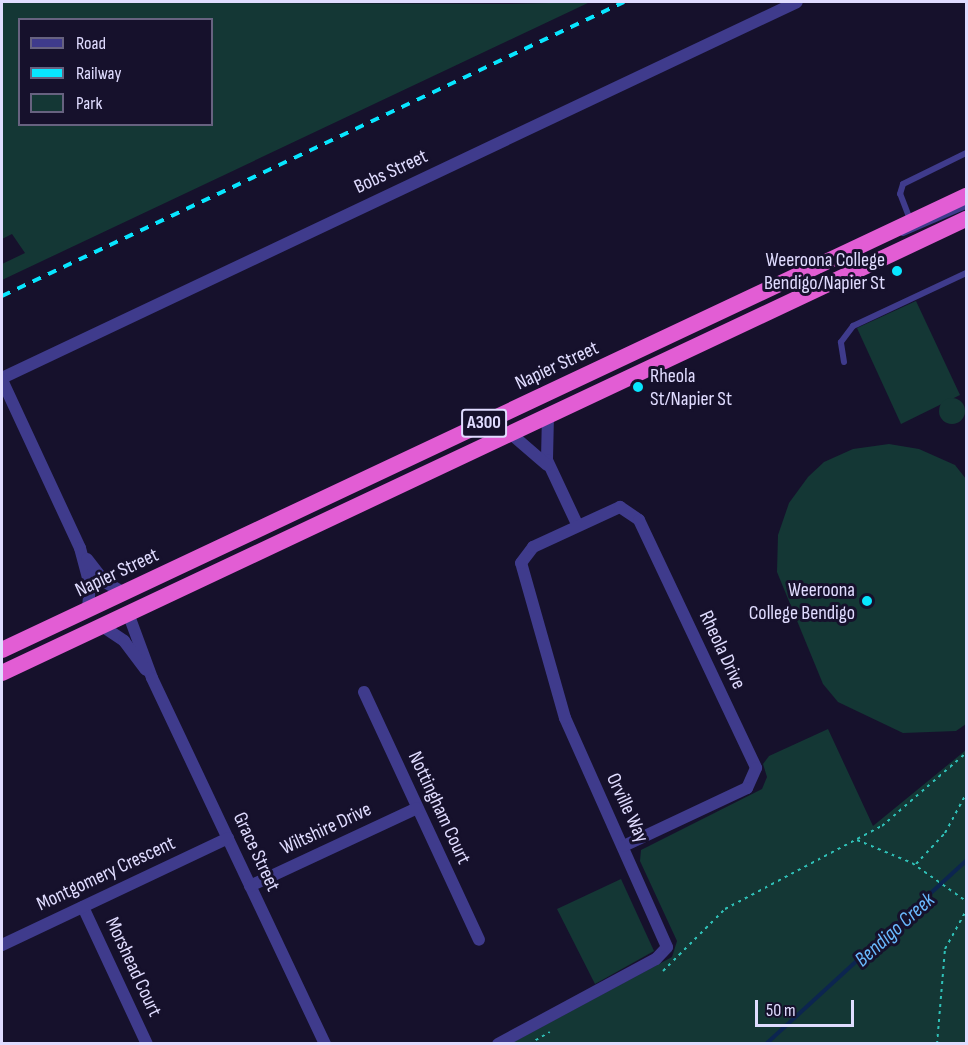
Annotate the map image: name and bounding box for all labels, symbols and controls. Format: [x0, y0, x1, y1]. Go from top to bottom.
legend [18, 18, 213, 126]
text: Road [76, 33, 106, 54]
text: Railway [76, 63, 121, 84]
text: Park [76, 93, 102, 114]
street label: Bobs Street [351, 145, 431, 199]
place label: Weeroona College Bendigo/Napier St [764, 248, 885, 295]
marker: Weeroona College Bendigo/Napier St [890, 264, 904, 278]
street label: Napier Street [512, 336, 602, 396]
place label: Rheola St/Napier St [650, 364, 732, 411]
marker: Rheola St/Napier St [631, 380, 645, 394]
road number: A300 [460, 408, 508, 438]
street label: Napier Street [72, 543, 162, 603]
place label: Weeroona College Bendigo [749, 578, 855, 625]
marker: Weeroona College Bendigo [860, 594, 874, 608]
street label: Rheola Drive [693, 607, 751, 693]
street label: Nottingham Court [402, 748, 476, 868]
street label: Orville Way [601, 770, 653, 846]
street label: Wiltshire Drive [277, 798, 375, 860]
street label: Grace Street [227, 809, 285, 895]
street label: Montgomery Crescent [33, 831, 179, 917]
water label: Bendigo Creek [850, 888, 940, 972]
street label: Morshead Court [100, 913, 166, 1021]
scale bar [758, 988, 857, 1026]
text: 50 m [766, 1000, 796, 1021]

